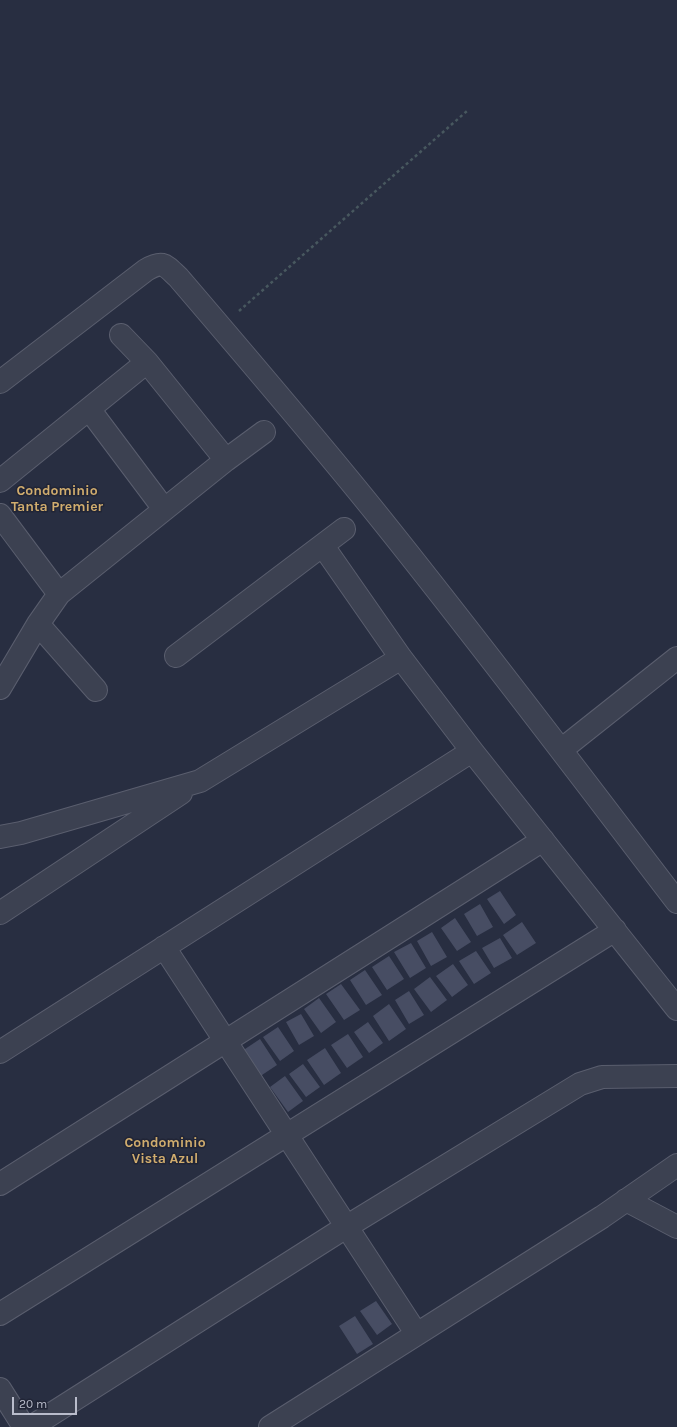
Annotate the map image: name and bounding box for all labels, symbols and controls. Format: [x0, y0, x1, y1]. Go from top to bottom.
district label: Condominio Tanta Premier [11, 483, 103, 516]
district label: Condominio Vista Azul [124, 1135, 206, 1168]
scale bar [14, 1389, 79, 1415]
text: 20 m [19, 1397, 47, 1411]

